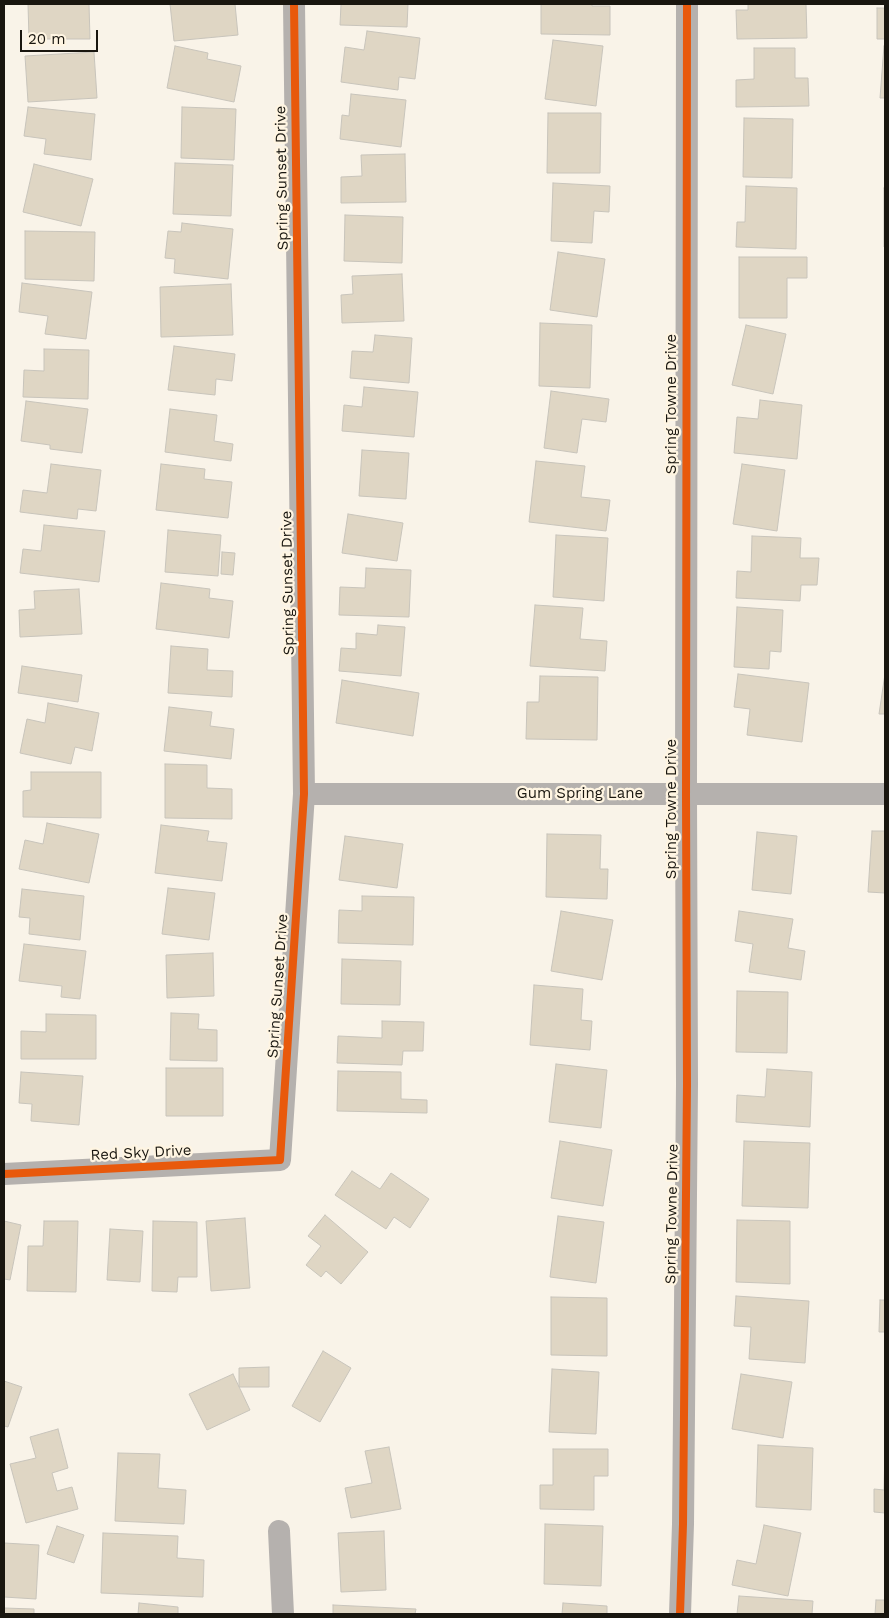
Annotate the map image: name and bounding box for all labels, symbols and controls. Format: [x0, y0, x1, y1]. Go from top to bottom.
scale bar [22, 20, 100, 52]
text: 20 m [28, 30, 66, 48]
street label: Spring Sunset Drive [272, 106, 292, 250]
street label: Spring Towne Drive [663, 334, 681, 474]
street label: Spring Sunset Drive [278, 511, 298, 655]
street label: Spring Towne Drive [663, 739, 681, 879]
street label: Gum Spring Lane [517, 785, 643, 803]
street label: Spring Sunset Drive [264, 913, 292, 1059]
street label: Red Sky Drive [90, 1141, 192, 1165]
street label: Spring Towne Drive [662, 1144, 682, 1284]

